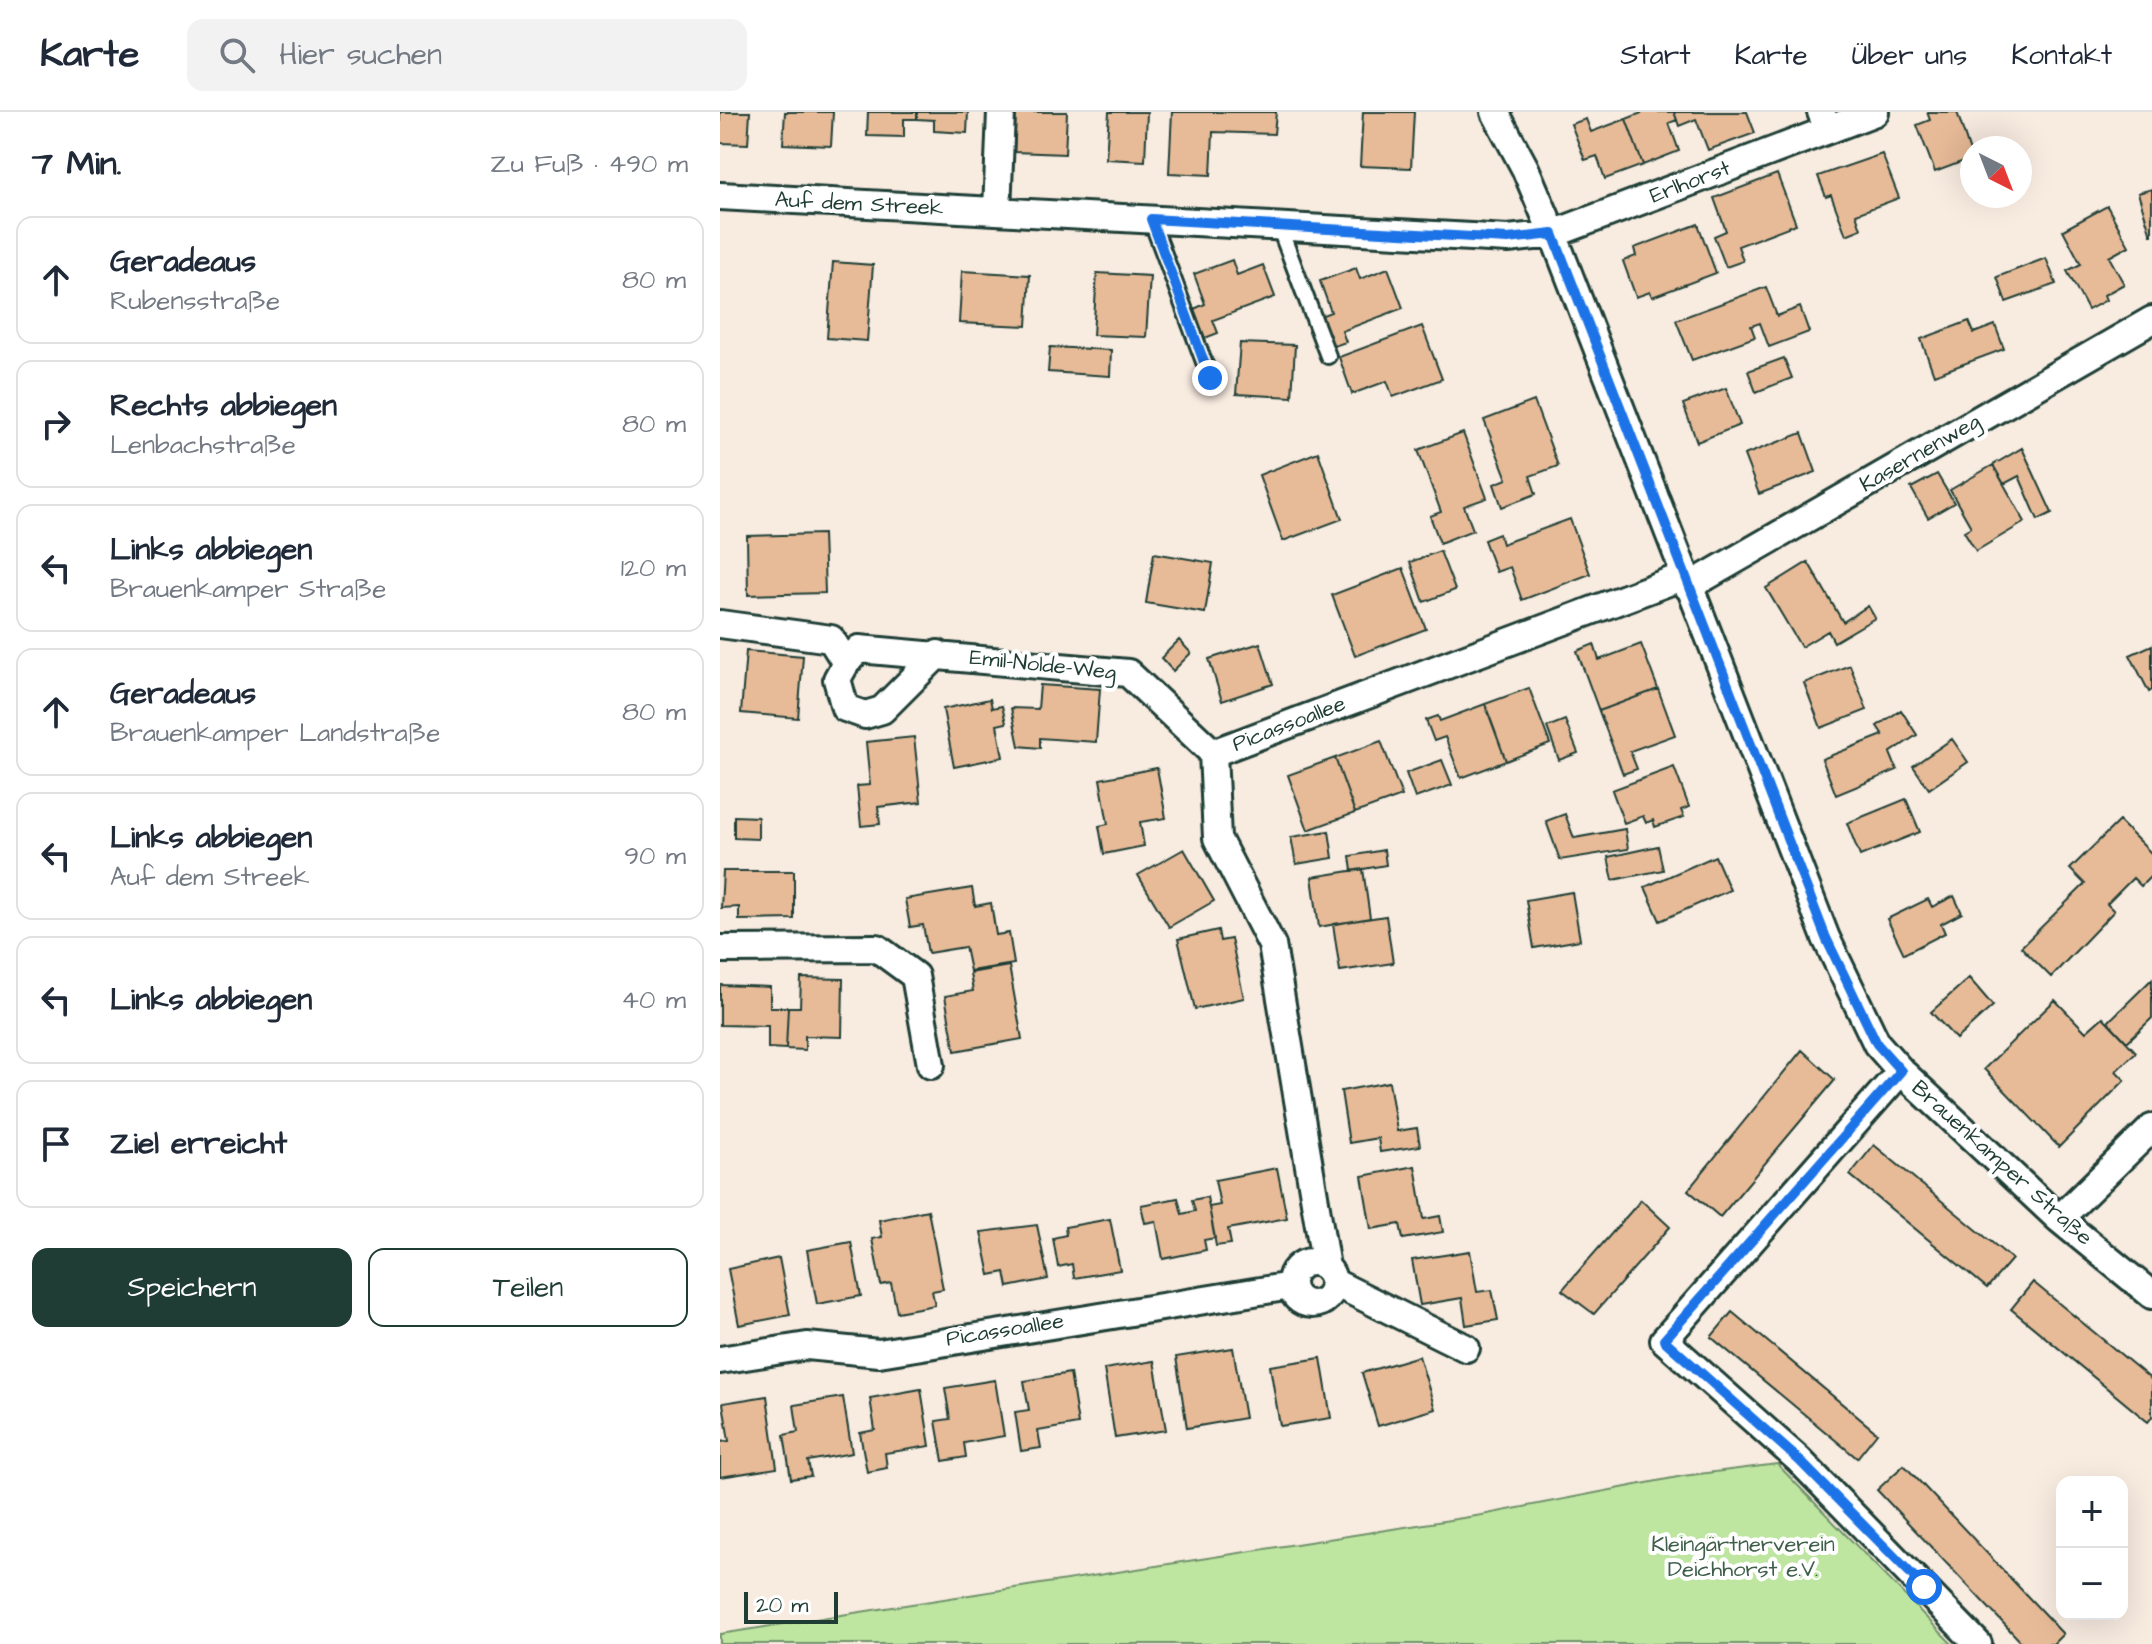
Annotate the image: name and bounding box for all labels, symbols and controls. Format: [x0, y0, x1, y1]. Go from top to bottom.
search box [187, 19, 747, 91]
text: Karte [40, 29, 139, 81]
icon: search [215, 33, 259, 77]
text: Hier suchen [279, 34, 442, 76]
text: Start [1620, 36, 1691, 75]
text: Karte [1735, 36, 1808, 75]
text: Über uns [1852, 36, 1967, 75]
text: Kontakt [2011, 36, 2112, 75]
north arrow [1960, 136, 2032, 208]
text: 7 Min. [32, 140, 122, 188]
text: Zu Fuß · 490 m [490, 146, 688, 182]
street label: Erlhorst [1645, 152, 1735, 212]
street label: Auf dem Streek [774, 184, 945, 224]
text: Geradeaus [110, 241, 256, 283]
icon: ahead [34, 258, 78, 302]
text: 80 m [622, 262, 686, 298]
text: Rubensstraße [110, 283, 280, 319]
route end [1192, 360, 1228, 396]
text: Rechts abbiegen [110, 385, 337, 427]
icon: right [34, 402, 78, 446]
text: 80 m [622, 406, 686, 442]
street label: Kasernenweg [1854, 406, 1987, 501]
text: Lenbachstraße [110, 427, 296, 463]
text: Links abbiegen [110, 529, 312, 571]
icon: left [34, 546, 78, 590]
text: 120 m [621, 550, 686, 586]
text: Brauenkamper Straße [110, 571, 386, 607]
street label: Emil-Nolde-Weg [968, 642, 1118, 689]
text: Geradeaus [110, 673, 256, 715]
street label: Picassoallee [1228, 688, 1350, 760]
icon: ahead [34, 690, 78, 734]
text: 80 m [622, 694, 686, 730]
text: Brauenkamper Landstraße [110, 715, 440, 751]
text: Links abbiegen [110, 817, 312, 859]
icon: left [34, 834, 78, 878]
text: 90 m [624, 838, 686, 874]
text: Auf dem Streek [110, 859, 309, 895]
icon: left [34, 978, 78, 1022]
text: Links abbiegen [110, 979, 312, 1021]
text: 40 m [621, 982, 686, 1018]
street label: Brauenkamper Straße [1905, 1073, 2099, 1253]
icon: arrive [34, 1122, 78, 1166]
text: Ziel erreicht [110, 1123, 287, 1165]
button: Speichern [32, 1248, 352, 1327]
button: Teilen [368, 1248, 688, 1327]
street label: Picassoallee [944, 1305, 1066, 1355]
map controls [2056, 1476, 2128, 1620]
button: + [2056, 1476, 2128, 1548]
park label: Kleingärtnerverein Deichhorst e.V. [1651, 1529, 1835, 1585]
button: − [2056, 1548, 2128, 1620]
route start [1906, 1569, 1942, 1605]
scale bar [744, 1588, 838, 1624]
text: 20 m [756, 1590, 808, 1621]

